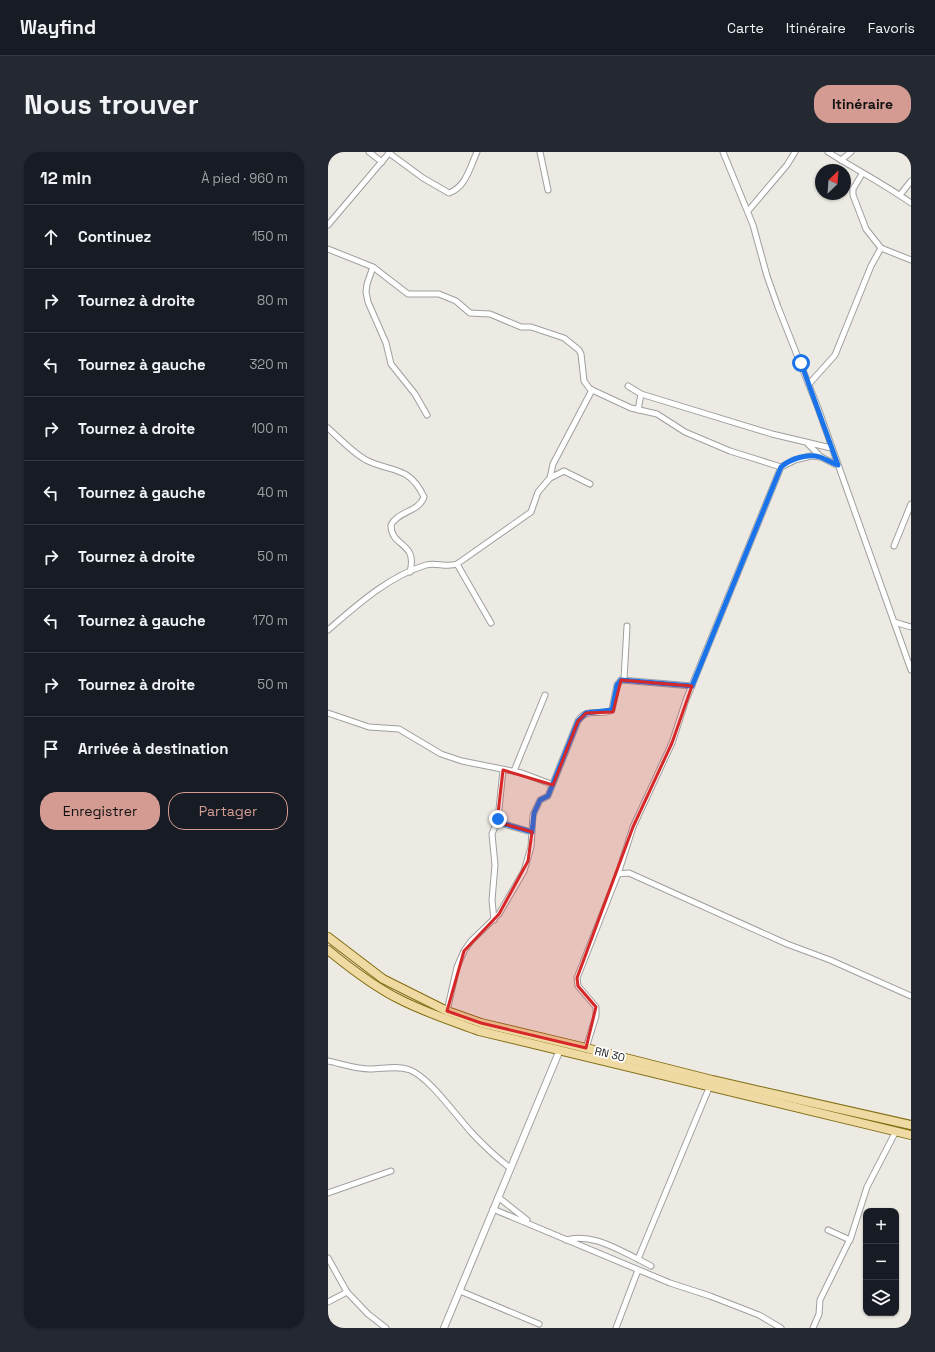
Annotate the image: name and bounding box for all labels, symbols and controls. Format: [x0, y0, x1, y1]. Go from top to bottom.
text: Wayfind [20, 15, 96, 40]
text: Carte [727, 19, 764, 37]
text: Itinéraire [786, 19, 846, 37]
text: Favoris [868, 19, 915, 37]
button: Itinéraire [814, 85, 911, 123]
text: Nous trouver [24, 86, 199, 122]
north arrow [815, 164, 851, 200]
text: 12 min [40, 167, 92, 189]
text: À pied · 960 m [201, 170, 288, 187]
icon: ahead [40, 226, 62, 248]
text: Continuez [78, 227, 151, 246]
text: 150 m [252, 228, 288, 245]
icon: right [40, 290, 62, 312]
text: Tournez à droite [78, 291, 195, 310]
text: 80 m [257, 292, 288, 309]
icon: left [40, 354, 62, 376]
route start [792, 354, 810, 372]
text: Tournez à gauche [78, 355, 206, 374]
text: 320 m [249, 356, 288, 373]
icon: right [40, 418, 62, 440]
text: Tournez à droite [78, 419, 195, 438]
text: 100 m [251, 420, 288, 437]
icon: left [40, 482, 62, 504]
text: Tournez à gauche [78, 483, 206, 502]
text: 40 m [257, 484, 288, 501]
icon: right [40, 546, 62, 568]
text: Tournez à droite [78, 547, 195, 566]
text: 50 m [257, 548, 288, 565]
icon: left [40, 610, 62, 632]
text: Tournez à gauche [78, 611, 206, 630]
text: 170 m [252, 612, 288, 629]
icon: right [40, 674, 62, 696]
text: Tournez à droite [78, 675, 195, 694]
text: 50 m [257, 676, 288, 693]
icon: arrive [40, 738, 62, 760]
text: Arrivée à destination [78, 739, 228, 758]
button: Enregistrer [40, 792, 160, 830]
button: Partager [168, 792, 288, 830]
route end [489, 810, 507, 828]
street label: RN 30 [593, 1043, 627, 1065]
map controls [863, 1208, 899, 1316]
button: + [863, 1208, 899, 1244]
button: − [863, 1244, 899, 1280]
button: layers [863, 1280, 899, 1316]

